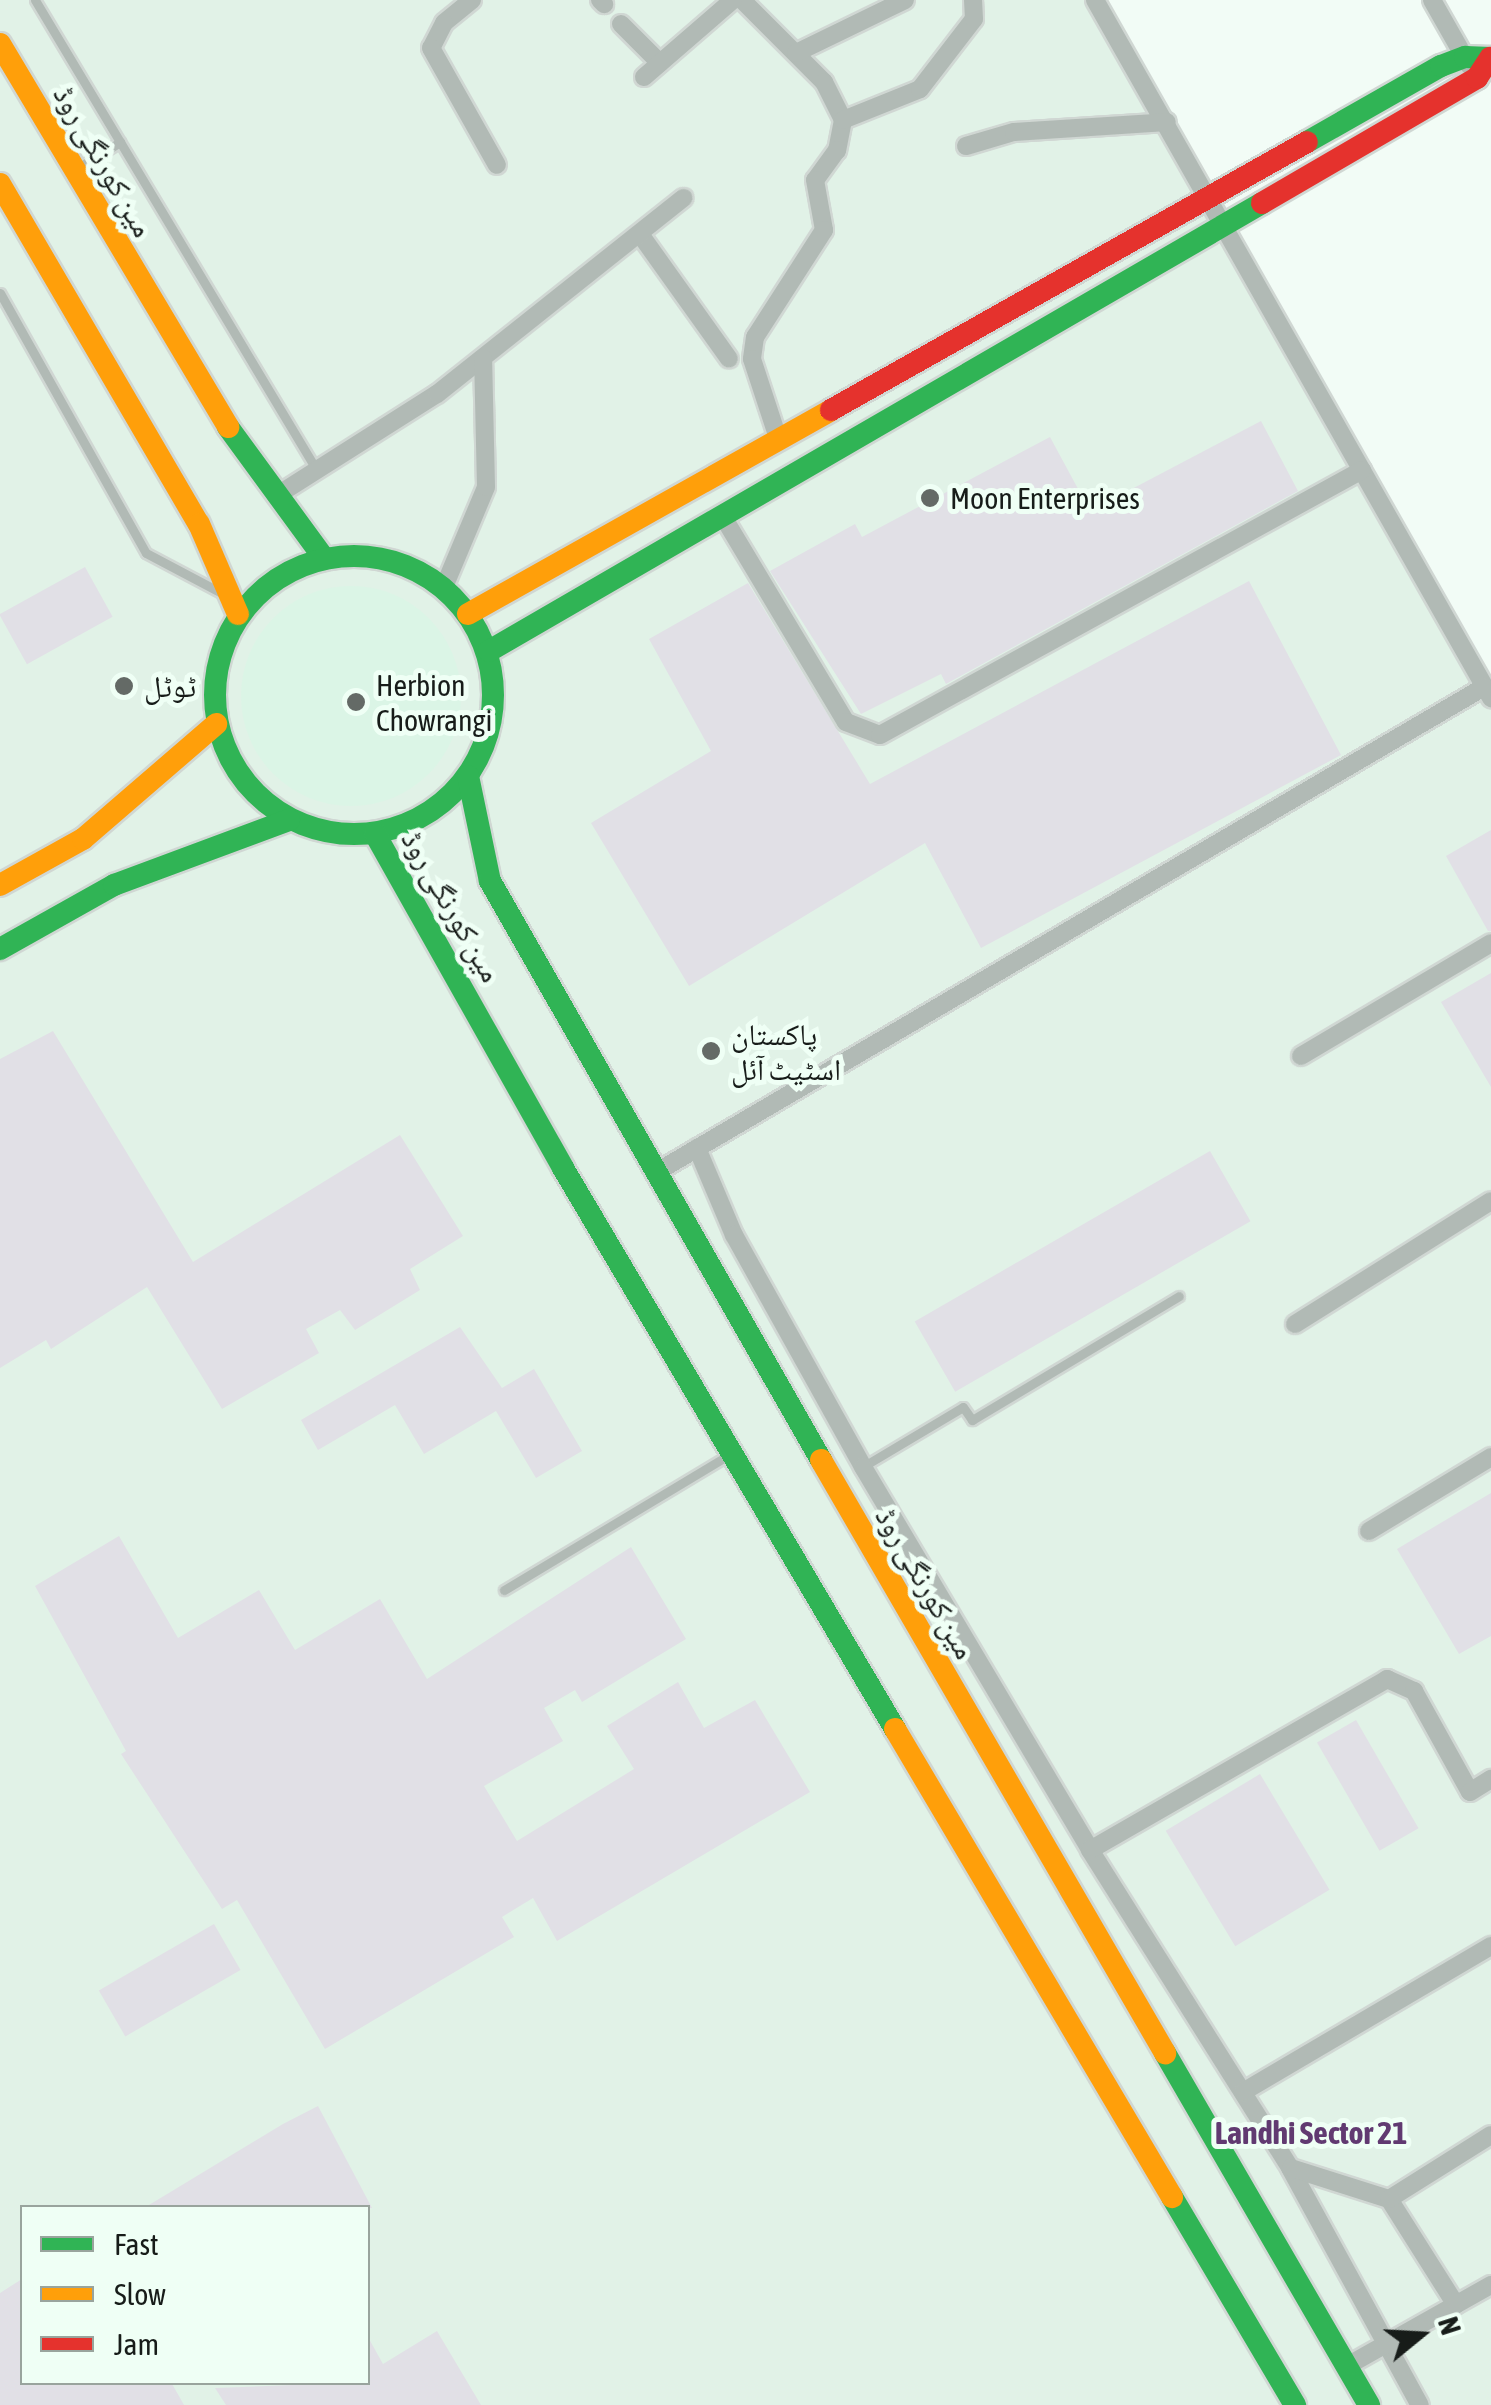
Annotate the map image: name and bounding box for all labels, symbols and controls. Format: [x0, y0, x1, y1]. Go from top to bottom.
street label: مین کورنگی روڈ [46, 79, 162, 243]
place label: Moon Enterprises [950, 480, 1140, 516]
marker: Moon Enterprises [919, 487, 941, 509]
place label: Herbion Chowrangi [376, 667, 492, 738]
place label: ٹوٹل [144, 668, 196, 704]
marker: ٹوٹل [113, 675, 135, 697]
marker: Herbion Chowrangi [345, 691, 367, 713]
street label: مین کورنگی روڈ [394, 824, 510, 988]
place label: پاکستان اسٹیٹ آئل [731, 1016, 841, 1086]
marker: پاکستان اسٹیٹ آئل [700, 1040, 722, 1062]
street label: مین کورنگی روڈ [868, 1501, 984, 1665]
district label: Landhi Sector 21 [1215, 2114, 1407, 2152]
legend [20, 2205, 370, 2385]
text: Fast [114, 2227, 159, 2261]
text: Slow [114, 2277, 166, 2311]
north arrow [1371, 2285, 1471, 2385]
text: N [1432, 2313, 1467, 2339]
text: Jam [114, 2327, 159, 2361]

